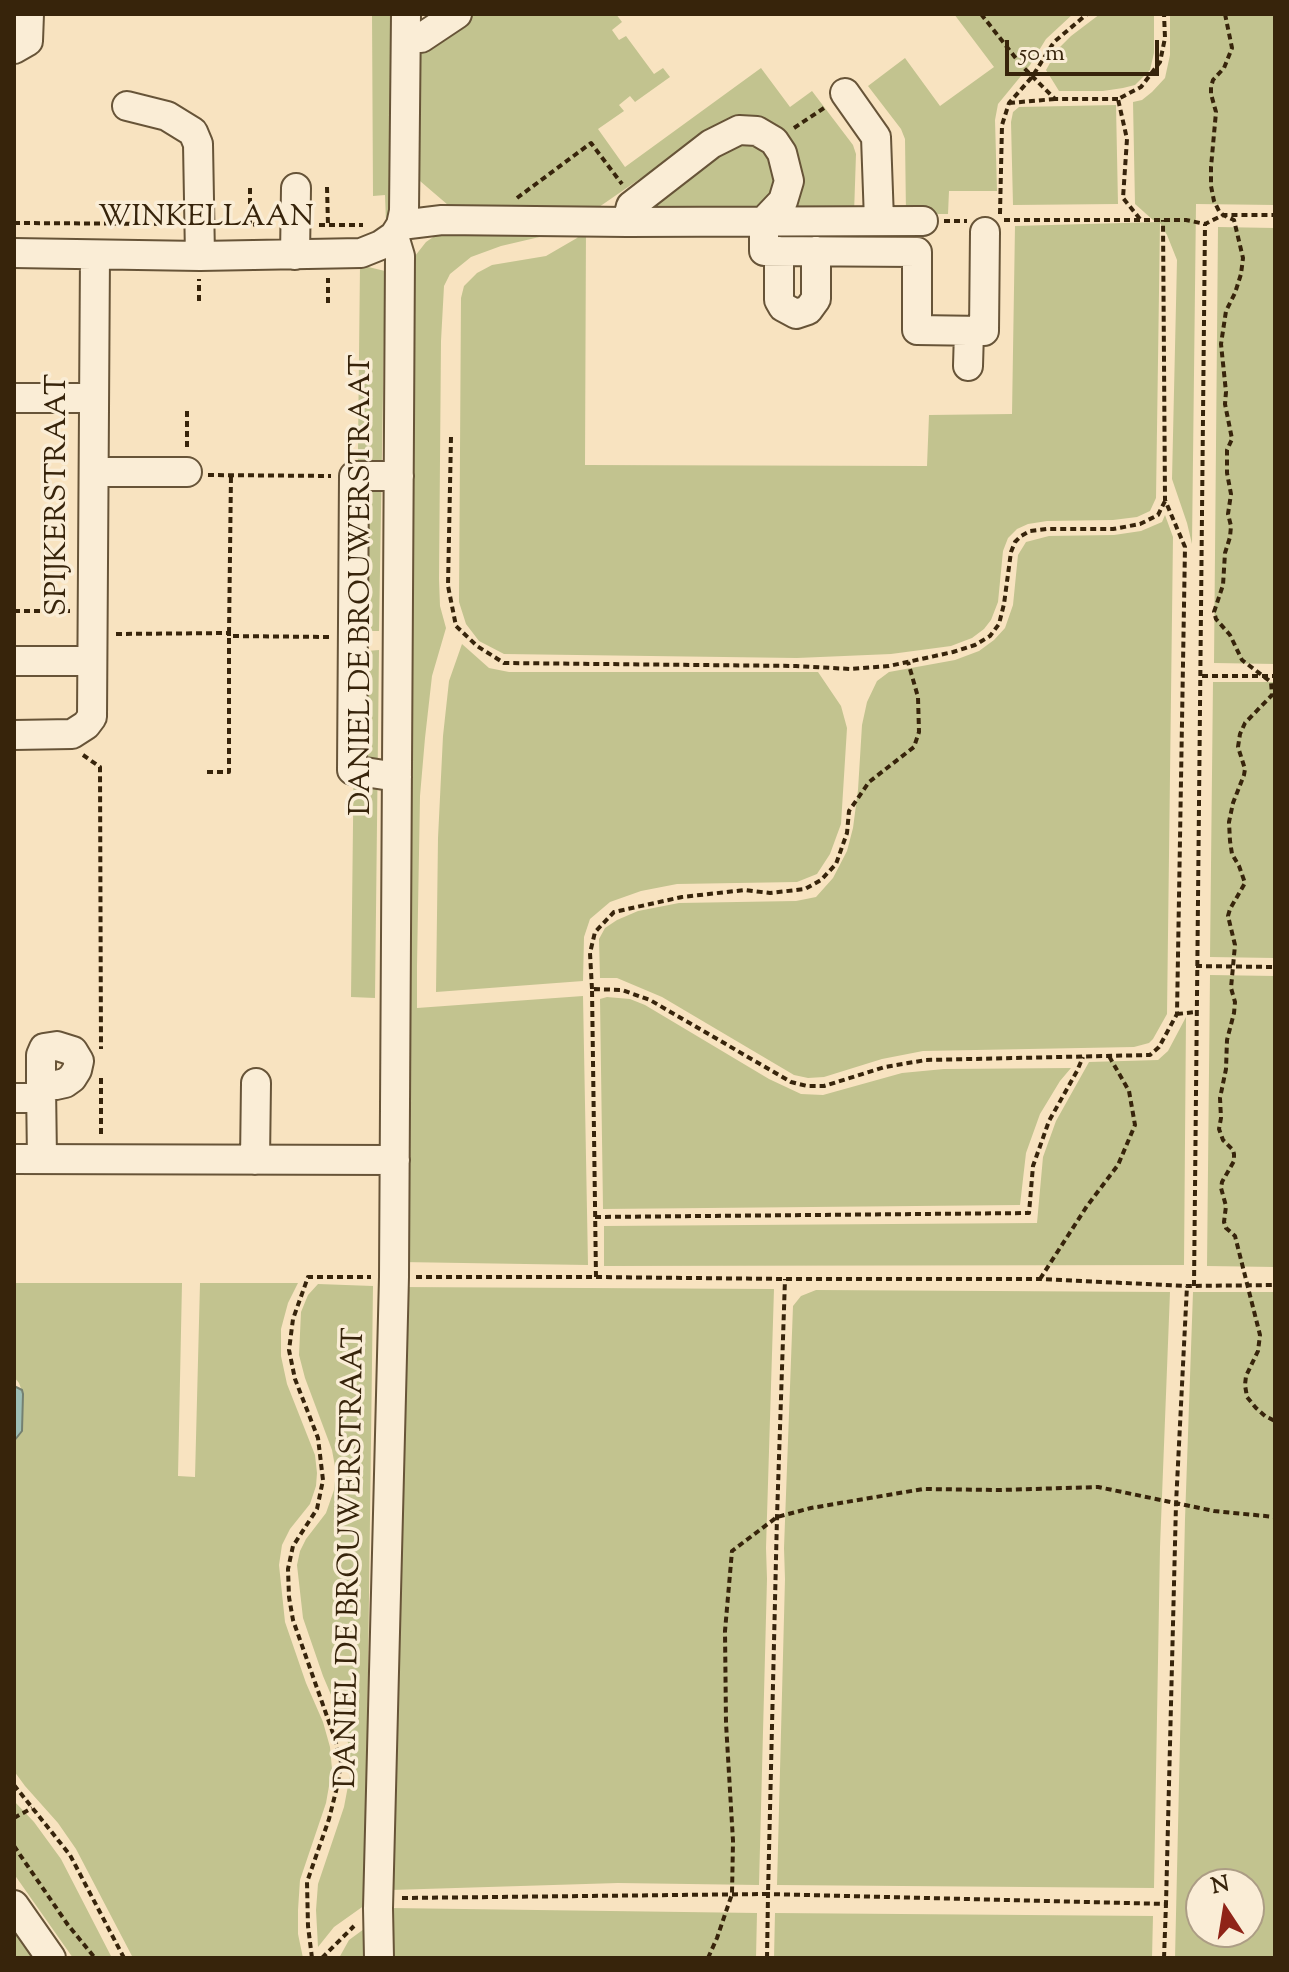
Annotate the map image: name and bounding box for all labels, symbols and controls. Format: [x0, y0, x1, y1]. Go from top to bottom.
scale bar [1009, 24, 1163, 74]
text: 50 m [1019, 37, 1065, 71]
street label: WINKELLAAN [98, 202, 314, 238]
street label: DANIEL DE BROUWERSTRAAT [346, 354, 382, 816]
street label: SPIJKERSTRAAT [42, 374, 78, 616]
street label: DANIEL DE BROUWERSTRAAT [331, 1327, 375, 1789]
north arrow [1185, 1868, 1265, 1948]
text: N [1209, 1869, 1232, 1904]

